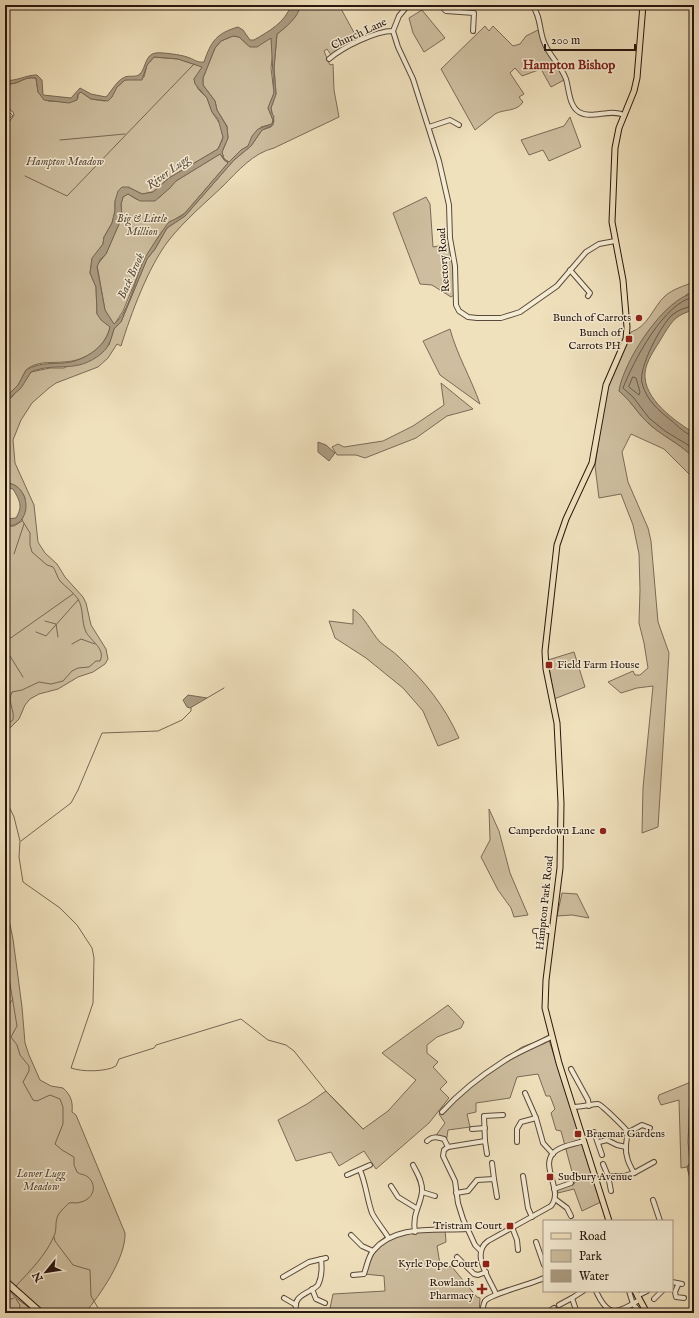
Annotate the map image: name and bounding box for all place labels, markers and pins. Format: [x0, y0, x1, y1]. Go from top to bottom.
place label: Bunch of Carrots [553, 311, 631, 325]
marker: Bunch of Carrots [634, 313, 644, 323]
place label: Bunch of Carrots PH [569, 326, 623, 353]
marker: Bunch of Carrots PH [624, 334, 634, 344]
place label: Field Farm House [557, 658, 639, 672]
marker: Field Farm House [544, 660, 554, 670]
place label: Camperdown Lane [508, 824, 595, 838]
marker: Camperdown Lane [598, 826, 608, 836]
place label: Braemar Gardens [586, 1127, 665, 1141]
marker: Braemar Gardens [573, 1129, 583, 1139]
place label: Sudbury Avenue [558, 1170, 632, 1184]
marker: Sudbury Avenue [545, 1172, 555, 1182]
place label: Tristram Court [433, 1219, 502, 1233]
marker: Tristram Court [505, 1221, 515, 1231]
place label: Kyrle Pope Court [398, 1257, 478, 1271]
marker: Kyrle Pope Court [481, 1259, 491, 1269]
place label: Rowlands Pharmacy [429, 1276, 475, 1303]
marker: Rowlands Pharmacy [477, 1284, 487, 1294]

